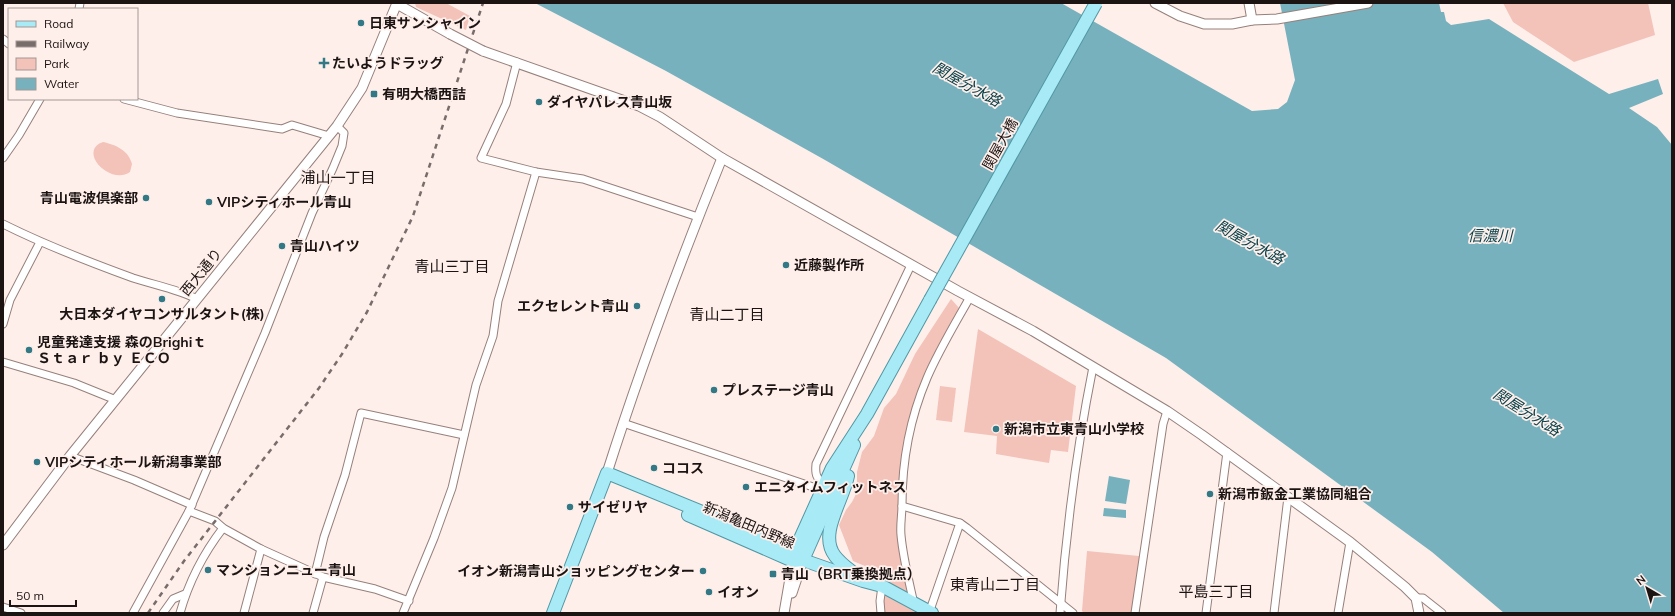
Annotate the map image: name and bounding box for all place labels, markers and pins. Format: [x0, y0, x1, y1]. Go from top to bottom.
place label: 日東サンシャイン [369, 14, 481, 32]
marker: 日東サンシャイン [356, 18, 366, 28]
place label: たいようドラッグ [332, 54, 444, 72]
marker: たいようドラッグ [319, 58, 329, 68]
place label: 有明大橋西詰 [382, 85, 466, 103]
marker: 有明大橋西詰 [369, 89, 379, 99]
place label: ダイヤパレス青山坂 [547, 93, 672, 111]
marker: ダイヤパレス青山坂 [534, 97, 544, 107]
place label: 青山電波倶楽部 [40, 189, 138, 207]
marker: 青山電波倶楽部 [141, 193, 151, 203]
place label: VIPシティホール青山 [216, 193, 352, 211]
marker: VIPシティホール青山 [204, 197, 214, 207]
place label: 青山ハイツ [290, 237, 360, 255]
marker: 青山ハイツ [277, 241, 287, 251]
place label: 近藤製作所 [794, 256, 864, 274]
marker: 近藤製作所 [781, 260, 791, 270]
marker: 大日本ダイヤコンサルタント(株) [157, 294, 167, 304]
place label: エクセレント青山 [517, 297, 629, 315]
marker: エクセレント青山 [632, 301, 642, 311]
place label: 大日本ダイヤコンサルタント(株) [59, 305, 265, 323]
place label: 児童発達支援 森のBrighiｔ Ｓｔａｒ ｂｙ ＥＣＯ [37, 333, 206, 367]
marker: 児童発達支援 森のBrighiｔ Ｓｔａｒ ｂｙ ＥＣＯ [24, 345, 34, 355]
place label: プレステージ青山 [722, 381, 834, 399]
marker: プレステージ青山 [709, 385, 719, 395]
place label: 新潟市立東青山小学校 [1004, 420, 1144, 438]
marker: 新潟市立東青山小学校 [991, 424, 1001, 434]
place label: VIPシティホール新潟事業部 [44, 453, 222, 471]
marker: VIPシティホール新潟事業部 [32, 457, 42, 467]
place label: ココス [662, 459, 704, 477]
marker: ココス [649, 463, 659, 473]
place label: エニタイムフィットネス [754, 478, 907, 496]
marker: エニタイムフィットネス [741, 482, 751, 492]
place label: 新潟市鈑金工業協同組合 [1218, 485, 1372, 503]
marker: 新潟市鈑金工業協同組合 [1205, 489, 1215, 499]
place label: サイゼリヤ [578, 498, 648, 516]
marker: サイゼリヤ [565, 502, 575, 512]
place label: マンションニュー青山 [216, 561, 356, 579]
place label: イオン新潟青山ショッピングセンター [457, 562, 695, 580]
marker: マンションニュー青山 [203, 565, 213, 575]
place label: 青山（BRT乗換拠点） [781, 565, 921, 583]
marker: イオン新潟青山ショッピングセンター [698, 566, 708, 576]
marker: 青山（BRT乗換拠点） [768, 569, 778, 579]
place label: イオン [717, 583, 759, 601]
marker: イオン [704, 587, 714, 597]

